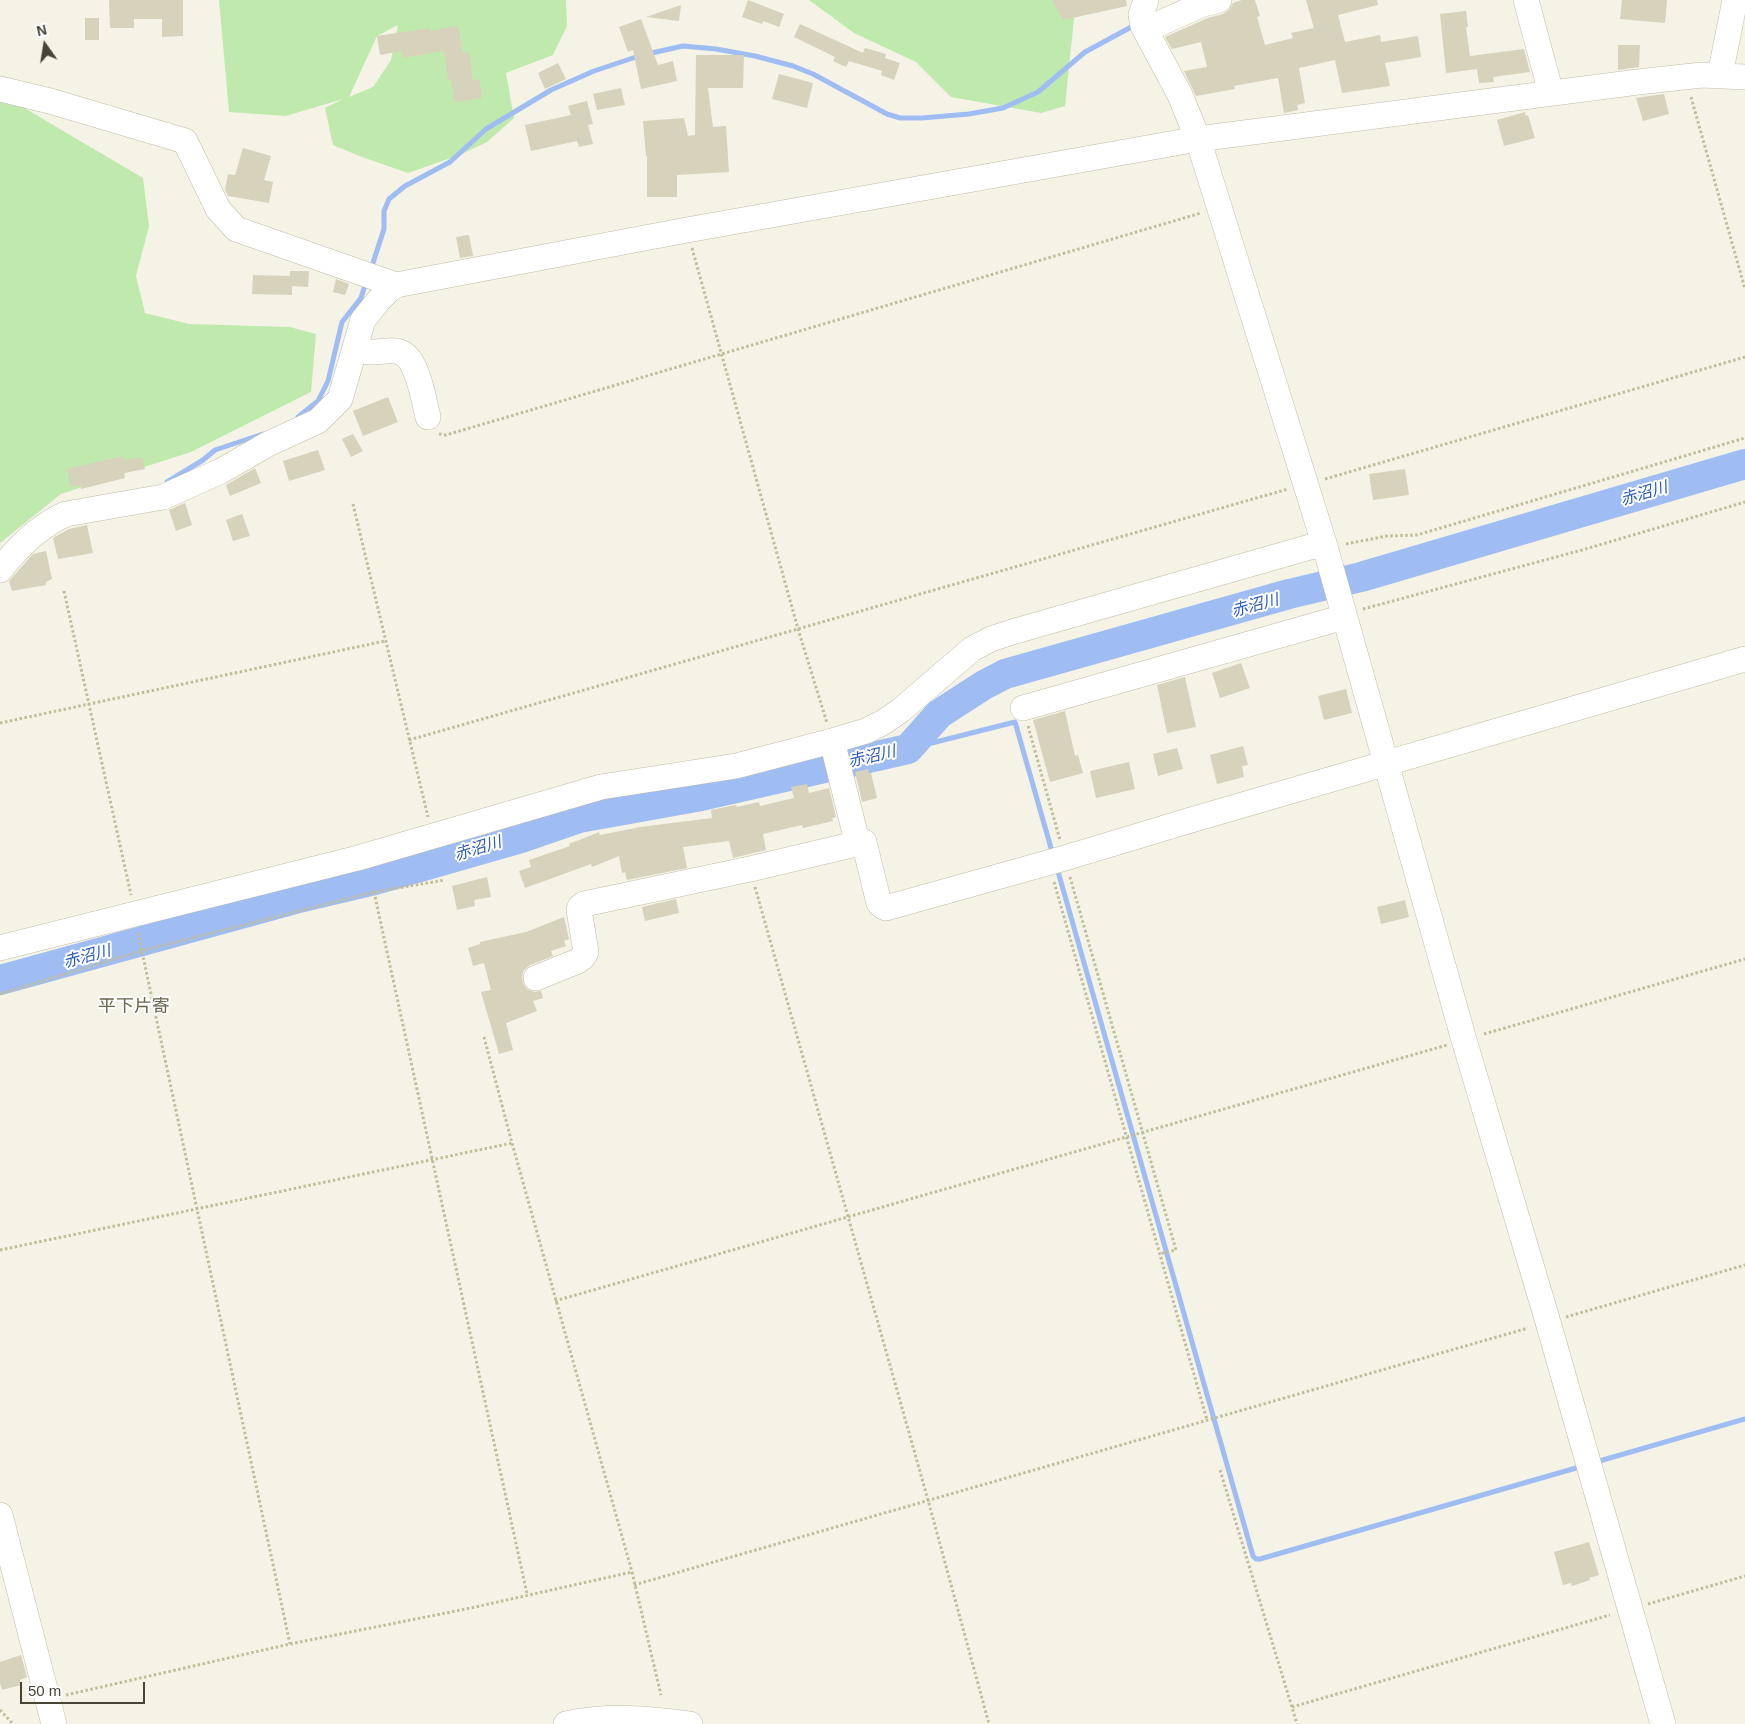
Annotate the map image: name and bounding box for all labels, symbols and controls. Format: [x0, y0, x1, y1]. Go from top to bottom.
north arrow [20, 20, 70, 70]
text: N [35, 21, 48, 39]
water label: 赤沼川 [1618, 478, 1670, 510]
water label: 赤沼川 [1229, 591, 1281, 621]
water label: 赤沼川 [846, 742, 898, 772]
water label: 赤沼川 [452, 833, 504, 865]
water label: 赤沼川 [61, 942, 113, 972]
district label: 平下片寄 [98, 996, 170, 1018]
scale bar [22, 1672, 148, 1704]
text: 50 m [28, 1682, 61, 1699]

